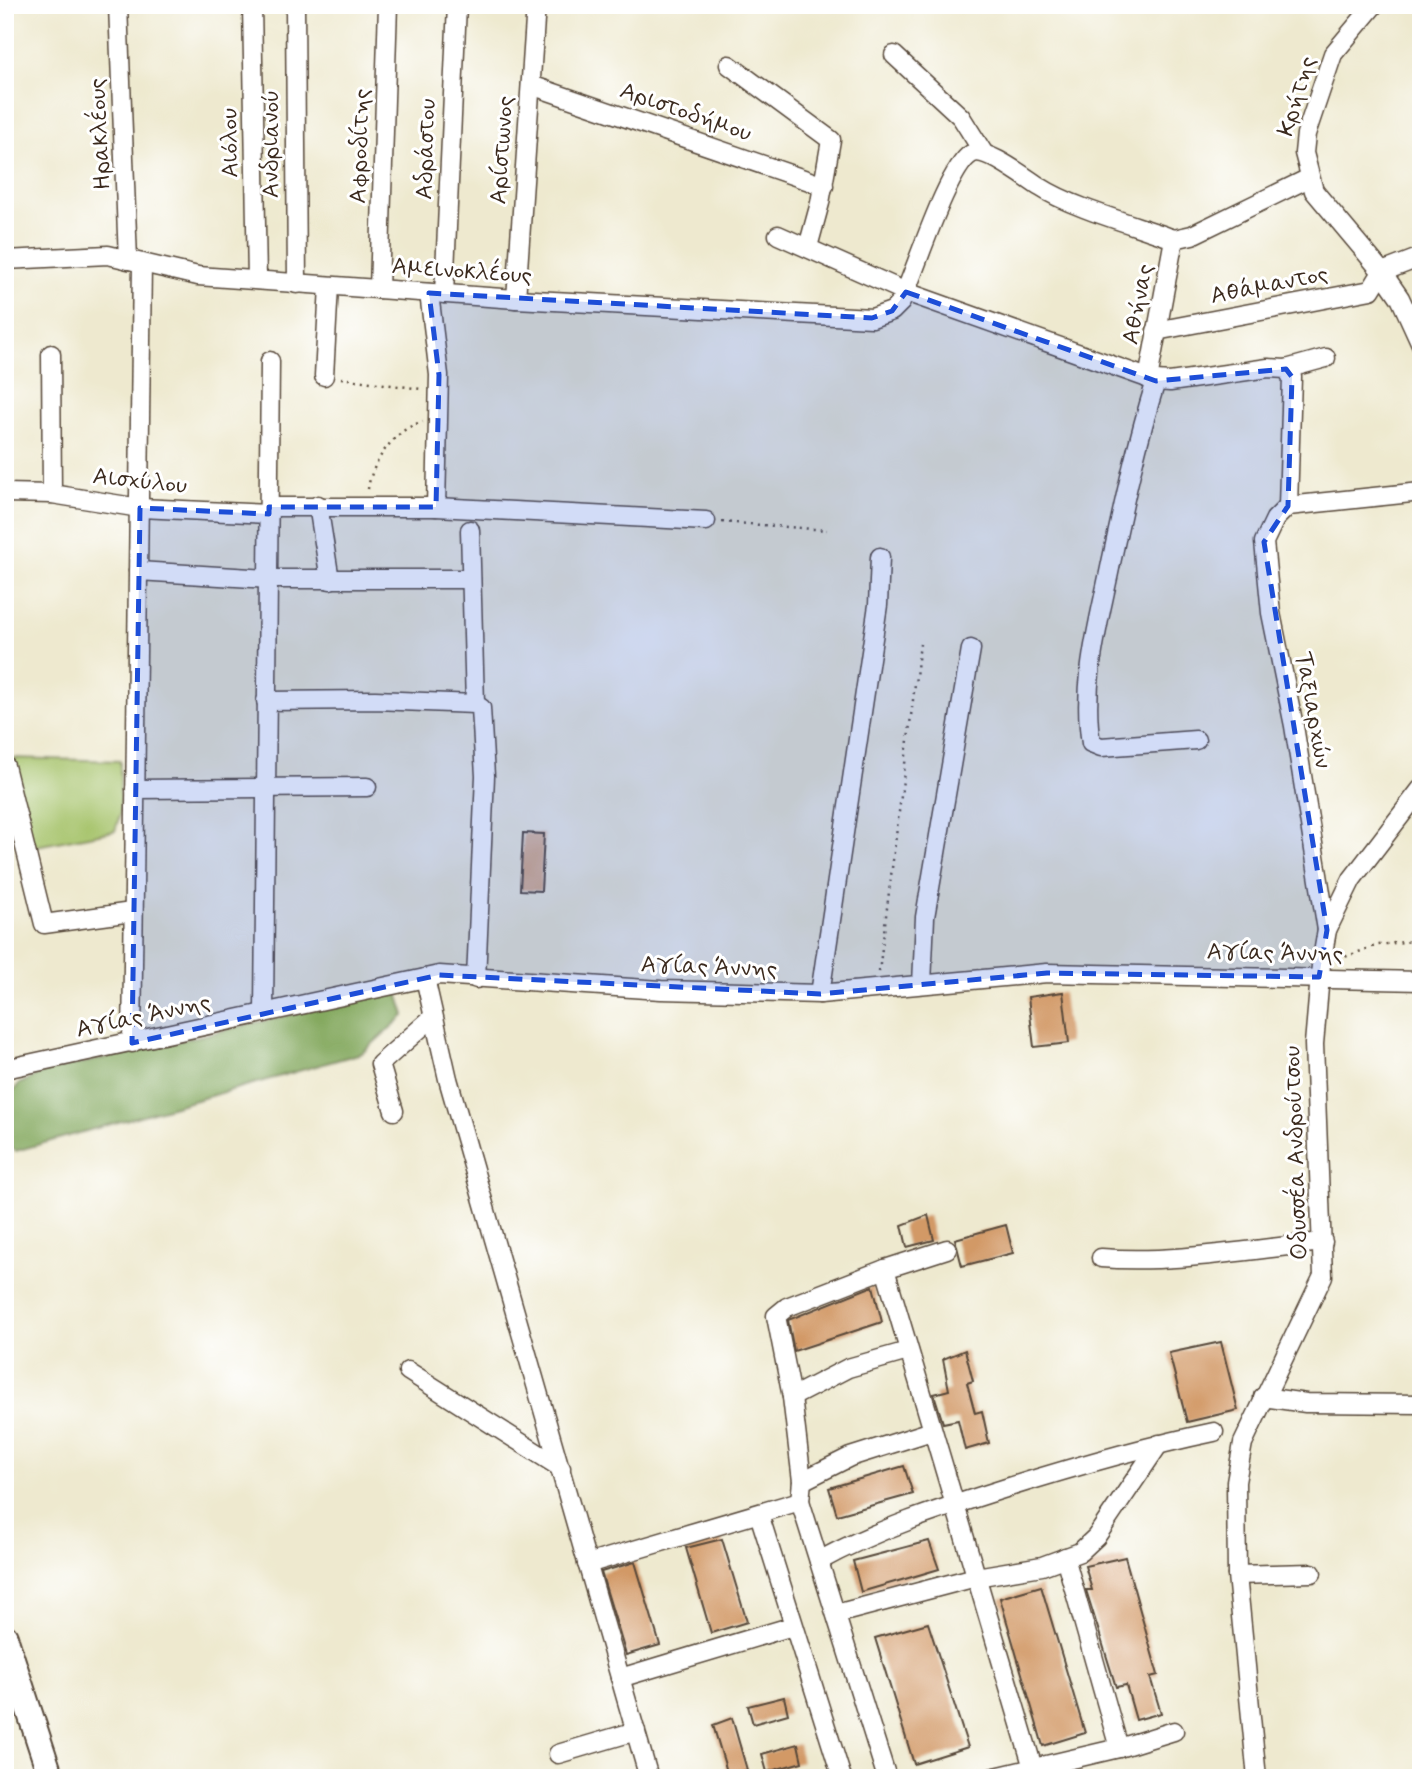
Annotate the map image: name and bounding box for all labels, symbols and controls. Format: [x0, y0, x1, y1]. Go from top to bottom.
street label: Κρήτης [1271, 53, 1324, 140]
street label: Αριστοδήμου [615, 75, 756, 150]
street label: Ηρακλέους [81, 77, 119, 191]
street label: Αφροδίτης [343, 88, 378, 204]
street label: Ανδριανού [256, 90, 287, 198]
street label: Αρίστωνος [483, 95, 522, 205]
street label: Αδράστου [409, 98, 444, 200]
street label: Αιόλου [214, 108, 247, 178]
street label: Αμεινοκλέους [391, 250, 533, 292]
street label: Αθάμαντος [1208, 259, 1331, 312]
street label: Αθήνας [1115, 261, 1161, 347]
street label: Αισχύλου [91, 461, 189, 502]
street label: Ταξιαρχών [1287, 650, 1338, 771]
street label: Αγίας Άννης [1206, 937, 1344, 970]
street label: Αγίας Άννης [640, 950, 778, 985]
street label: Αγίας Άννης [73, 987, 213, 1046]
street label: Οδυσσέα Ανδρούτσου [1276, 1045, 1316, 1261]

